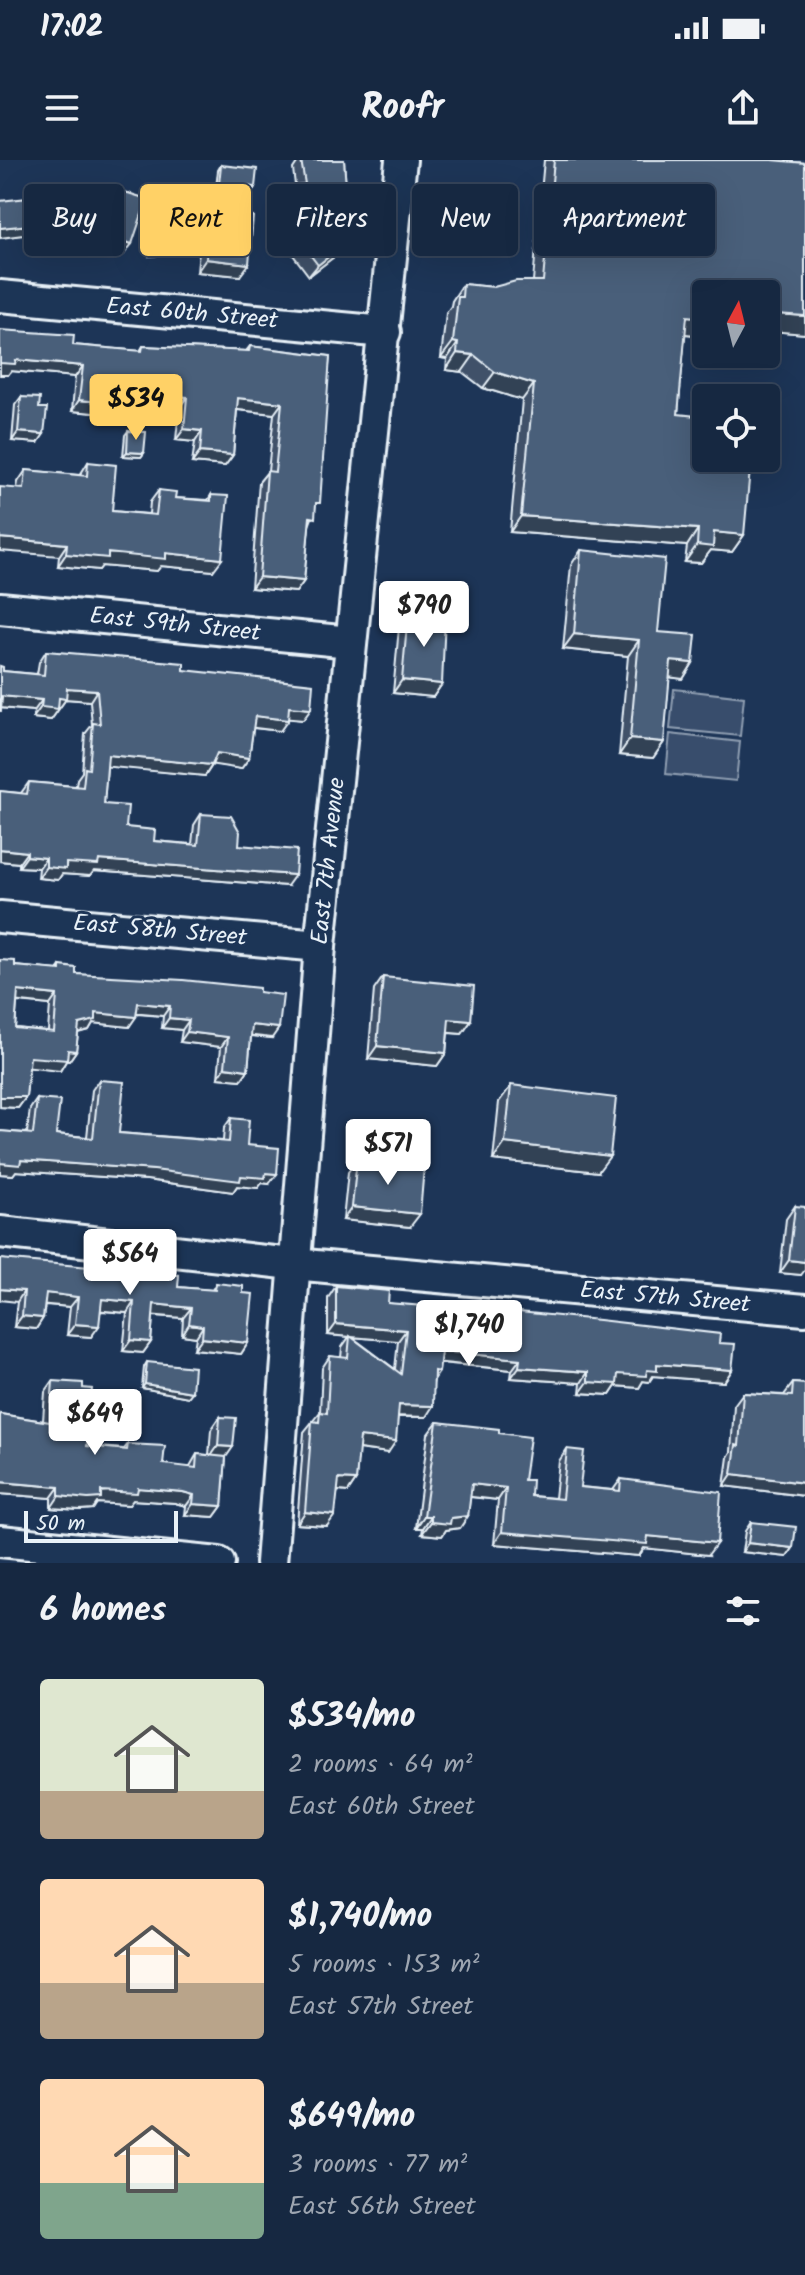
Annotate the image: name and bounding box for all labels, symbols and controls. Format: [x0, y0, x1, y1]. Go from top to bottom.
text: 17:02 [40, 4, 103, 52]
text: Roofr [361, 80, 444, 137]
icon: menu [40, 86, 84, 130]
icon: share [721, 86, 765, 130]
chip: Buy [24, 184, 124, 256]
chip: Rent [140, 184, 251, 256]
chip: Filters [267, 184, 396, 256]
chip: New [412, 184, 518, 256]
chip: Apartment [534, 184, 715, 256]
north arrow [692, 280, 780, 368]
map controls [692, 280, 780, 472]
street label: East 60th Street [104, 287, 280, 341]
pin: $534 [89, 374, 183, 442]
text: $534 [108, 379, 164, 421]
button: locate [692, 384, 780, 472]
pin: $790 [377, 581, 471, 649]
text: $790 [397, 586, 451, 628]
street label: East 59th Street [88, 597, 263, 653]
street label: East 7th Avenue [301, 775, 357, 947]
street label: East 58th Street [71, 904, 249, 958]
pin: $571 [341, 1119, 435, 1187]
text: $571 [364, 1124, 412, 1166]
pin: $564 [83, 1229, 177, 1297]
text: $564 [102, 1234, 158, 1276]
street label: East 57th Street [578, 1271, 753, 1325]
pin: $1,740 [404, 1300, 534, 1368]
text: $1,740 [434, 1305, 504, 1347]
pin: $649 [48, 1389, 142, 1457]
text: $649 [67, 1394, 123, 1436]
scale bar [24, 1507, 178, 1543]
text: 50 m [36, 1507, 85, 1542]
text: 6 homes [40, 1584, 166, 1638]
icon: filters [721, 1589, 765, 1633]
text: $534/mo [288, 1690, 415, 1744]
icon: home [104, 1711, 200, 1807]
text: 2 rooms · 64 m² [288, 1744, 472, 1786]
text: East 60th Street [288, 1786, 475, 1828]
text: $1,740/mo [288, 1890, 432, 1944]
icon: home [104, 1911, 200, 2007]
text: 5 rooms · 153 m² [288, 1944, 479, 1986]
text: East 57th Street [288, 1986, 473, 2028]
text: $649/mo [288, 2090, 415, 2144]
icon: home [104, 2111, 200, 2207]
text: 3 rooms · 77 m² [288, 2144, 467, 2186]
text: East 56th Street [288, 2186, 476, 2228]

